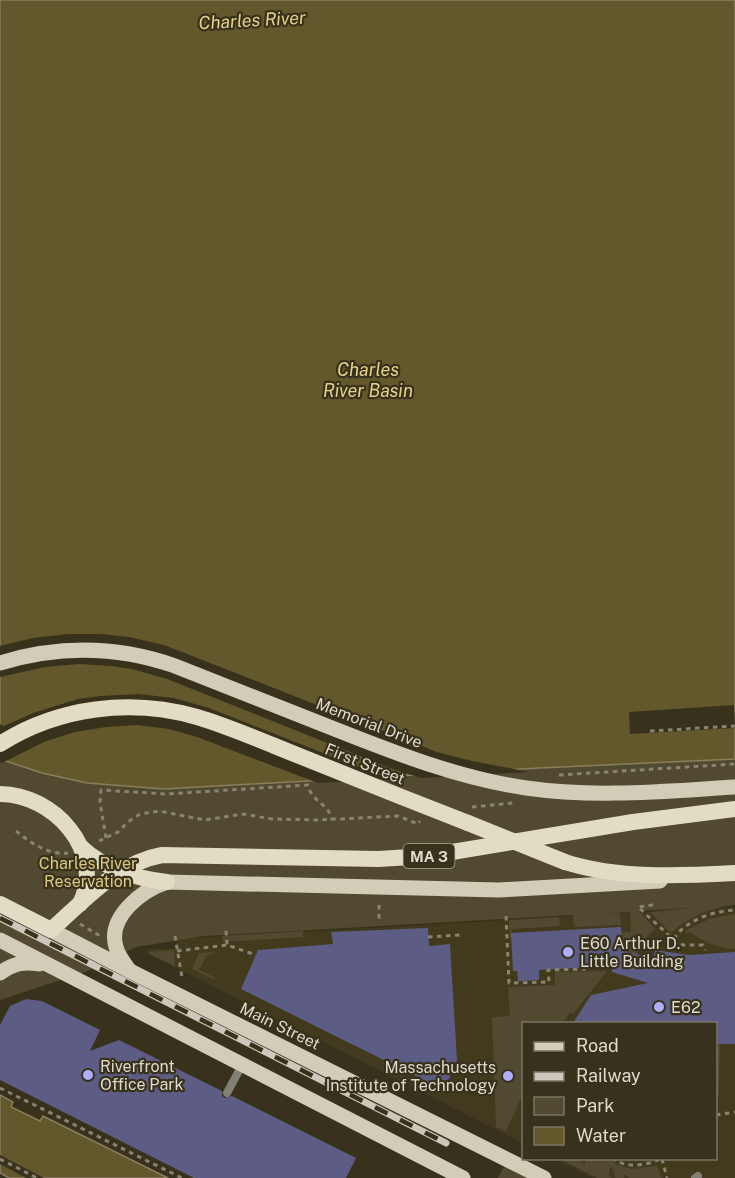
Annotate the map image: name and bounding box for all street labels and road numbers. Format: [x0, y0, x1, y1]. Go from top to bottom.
street label: Memorial Drive [313, 694, 425, 752]
street label: First Street [322, 739, 408, 789]
road number: MA 3 [404, 844, 454, 868]
street label: Main Street [237, 998, 323, 1054]

